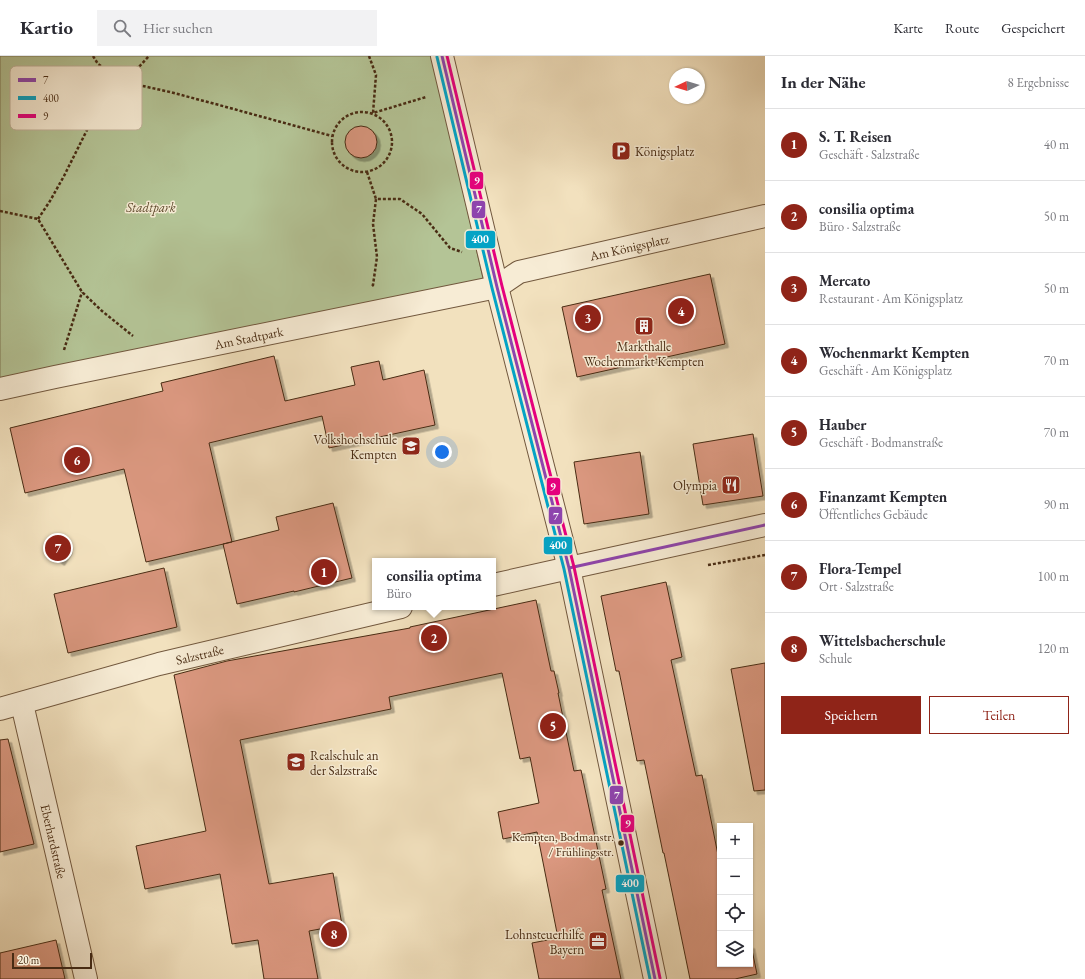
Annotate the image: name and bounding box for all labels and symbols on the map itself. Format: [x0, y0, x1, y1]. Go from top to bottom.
legend [10, 66, 142, 130]
north arrow [669, 68, 705, 104]
text: 7 [43, 73, 49, 87]
text: 400 [43, 91, 59, 105]
text: 9 [43, 109, 49, 123]
parking icon: Königsplatz [610, 140, 632, 162]
place label: Königsplatz [635, 143, 694, 160]
line badge: 9 [469, 171, 484, 190]
text: 9 [474, 173, 480, 187]
park label: Stadtpark [125, 199, 176, 216]
line badge: 7 [471, 200, 486, 219]
text: 7 [476, 202, 482, 216]
line badge: 400 [465, 230, 496, 249]
street label: Am Königsplatz [587, 230, 671, 265]
text: 400 [471, 232, 489, 246]
pin: 4 [668, 296, 694, 326]
pin: 3 [575, 303, 601, 333]
building icon: Markthalle Wochenmarkt Kempten [633, 315, 655, 337]
street label: Am Stadtpark [212, 323, 286, 354]
place label: Markthalle Wochenmarkt Kempten [584, 338, 704, 370]
place label: Volkshochschule Kempten [314, 431, 397, 463]
school or university icon: Volkshochschule Kempten [400, 435, 422, 457]
your location [432, 442, 452, 462]
pin: 6 [64, 445, 90, 475]
restaurant icon: Olympia [720, 474, 742, 496]
line badge: 9 [546, 477, 561, 496]
place label: Olympia [673, 477, 718, 494]
text: 9 [550, 479, 556, 493]
line badge: 7 [548, 506, 563, 525]
text: 7 [553, 509, 559, 523]
pin: 7 [45, 533, 71, 563]
line badge: 400 [543, 536, 573, 555]
text: 400 [549, 538, 567, 552]
pin: 1 [311, 557, 337, 587]
pin: 2 [421, 623, 447, 653]
street label: Salzstraße [174, 641, 225, 669]
pin: 5 [540, 711, 566, 741]
place label: Realschule an der Salzstraße [310, 747, 379, 779]
school or university icon: Realschule an der Salzstraße [285, 751, 307, 773]
line badge: 7 [609, 785, 624, 805]
text: 7 [614, 788, 620, 802]
street label: Eberhardstraße [37, 803, 70, 880]
line badge: 9 [620, 814, 635, 833]
text: 9 [625, 816, 631, 830]
place label: Kempten, Bodmanstr. / Frühlingsstr. [512, 829, 614, 860]
marker: Kempten, Bodmanstr. / Frühlingsstr. [616, 838, 626, 848]
line badge: 400 [615, 874, 645, 893]
text: 400 [621, 876, 639, 890]
pin: 8 [321, 919, 347, 949]
place label: Lohnsteuerhilfe Bayern [505, 926, 584, 958]
office icon: Lohnsteuerhilfe Bayern [587, 930, 609, 952]
scale bar [12, 951, 92, 970]

